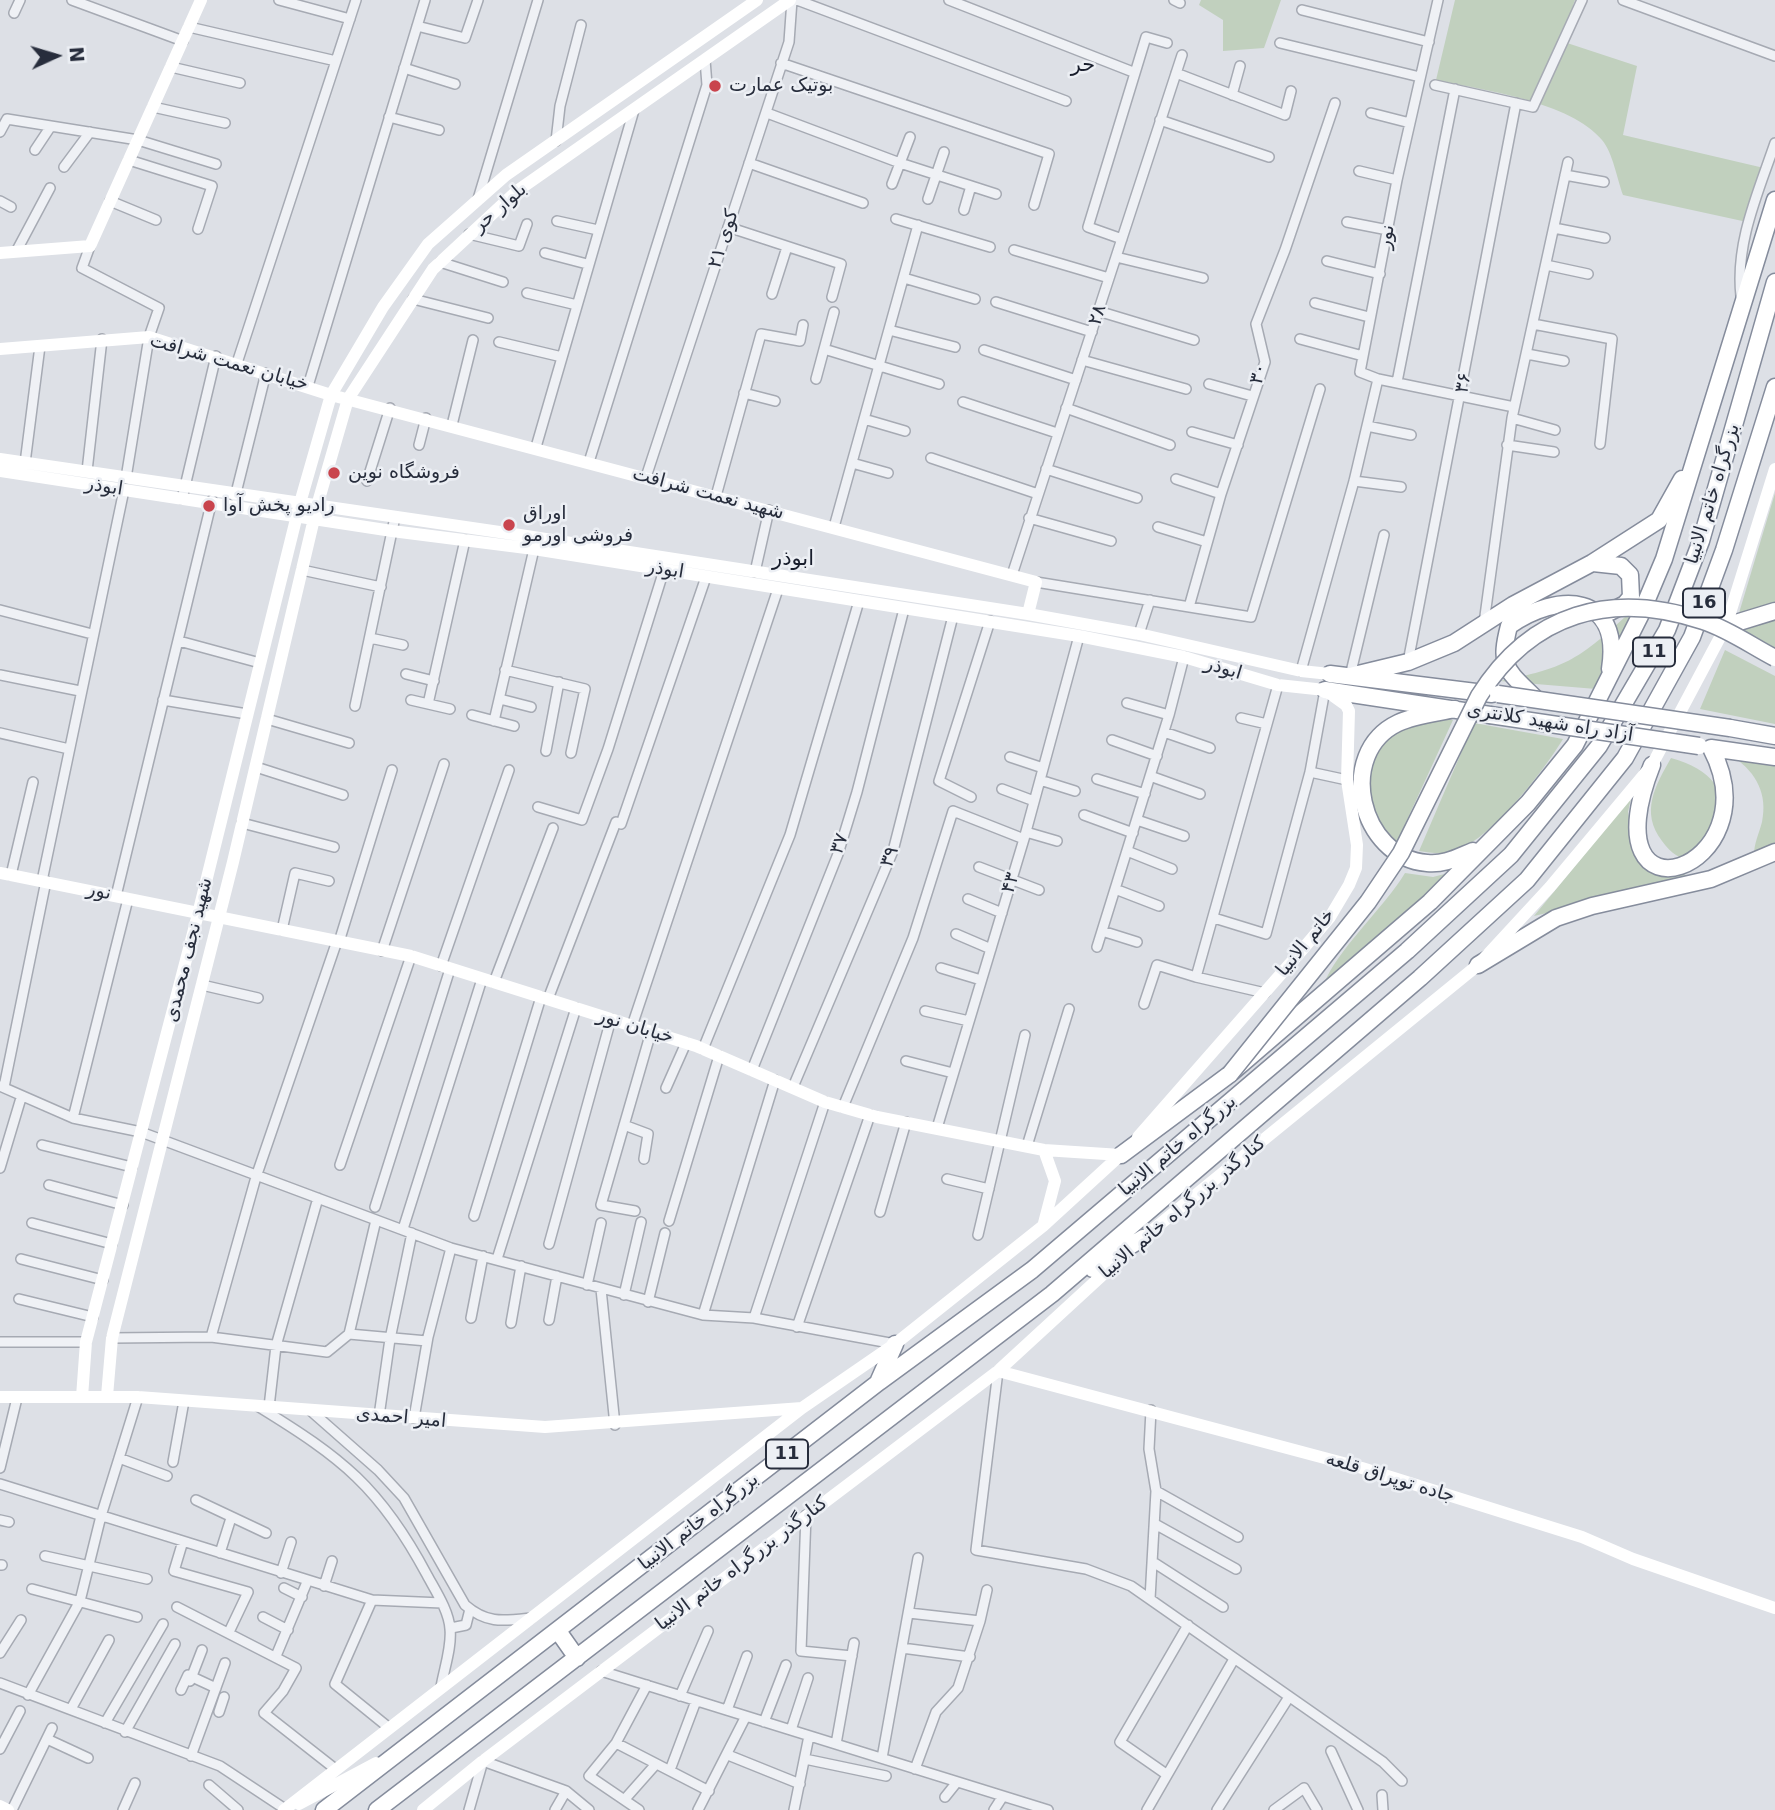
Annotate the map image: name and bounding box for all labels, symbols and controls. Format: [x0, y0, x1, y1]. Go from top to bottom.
north arrow [21, 21, 91, 91]
text: N [65, 46, 88, 63]
district label: حر [1071, 53, 1095, 79]
place label: بوتیک عمارت [729, 75, 833, 97]
marker: بوتیک عمارت [707, 78, 723, 94]
street label: بلوار حر [468, 178, 532, 238]
street label: کوی ۲۱ [704, 207, 744, 271]
street label: نور [1374, 223, 1400, 251]
street label: ۲۸ [1084, 302, 1112, 328]
street label: خیابان نعمت شرافت [147, 329, 311, 397]
street label: ۳۰ [1245, 361, 1273, 387]
street label: ۳۶ [1451, 371, 1477, 395]
street label: بزرگراه خاتم الانبیا [1681, 421, 1745, 567]
place label: فروشگاه نوین [348, 462, 460, 484]
street label: شهید نعمت شرافت [630, 463, 786, 525]
marker: فروشگاه نوین [326, 465, 342, 481]
street label: ابوذر [83, 473, 125, 501]
place label: رادیو پخش آوا [223, 495, 335, 517]
marker: رادیو پخش آوا [201, 498, 217, 514]
place label: اوراق فروشی اورمو [523, 503, 633, 547]
marker: اوراق فروشی اورمو [501, 517, 517, 533]
district label: ابوذر [772, 547, 814, 573]
street label: ابوذر [644, 556, 686, 584]
road number: 16 [1683, 588, 1725, 618]
road number: 11 [1633, 638, 1675, 666]
street label: ابوذر [1201, 653, 1245, 685]
street label: آزاد راه شهید کلانتری [1465, 699, 1635, 747]
street label: ۳۷ [826, 831, 854, 857]
street label: ۳۹ [876, 844, 904, 870]
street label: ۴۳ [997, 870, 1025, 896]
street label: شهید نجف محمدی [160, 875, 218, 1025]
street label: نور [85, 878, 113, 906]
street label: خاتم الانبیا [1272, 905, 1340, 981]
street label: خیابان نور [594, 1005, 676, 1049]
street label: بزرگراه خاتم الانبیا [1115, 1090, 1241, 1202]
street label: کنارگذر بزرگراه خاتم الانبیا [1095, 1132, 1271, 1284]
street label: امیر احمدی [355, 1403, 447, 1433]
road number: 11 [766, 1440, 808, 1469]
street label: جاده توپراق قلعه [1323, 1448, 1457, 1508]
street label: بزرگراه خاتم الانبیا [634, 1468, 764, 1576]
street label: کنارگذر بزرگراه خاتم الانبیا [651, 1492, 833, 1636]

